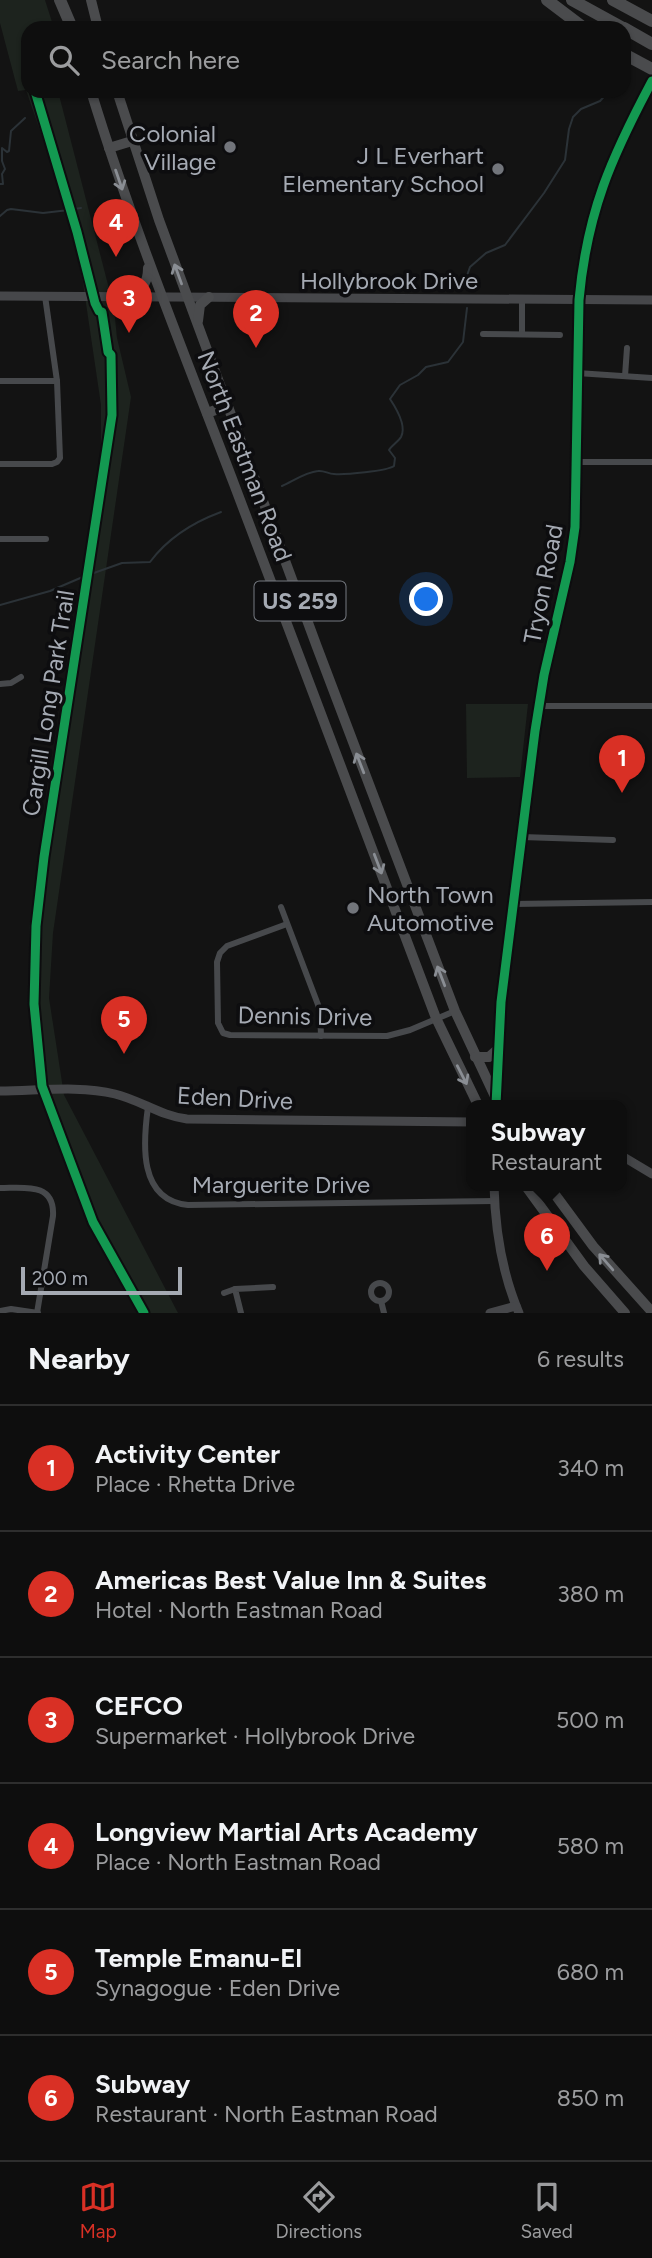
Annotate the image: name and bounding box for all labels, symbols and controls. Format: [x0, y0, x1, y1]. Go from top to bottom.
search box [21, 21, 631, 98]
icon: search [45, 41, 83, 79]
text: Search here [101, 44, 240, 76]
place label: Colonial Village [129, 119, 216, 176]
marker: Colonial Village [222, 139, 238, 155]
place label: J L Everhart Elementary School [282, 141, 484, 198]
marker: J L Everhart Elementary School [490, 161, 506, 177]
one-way arrow [114, 168, 126, 190]
pin: 4 [93, 199, 139, 257]
one-way arrow [171, 264, 184, 286]
street label: Hollybrook Drive [300, 266, 478, 295]
pin: 3 [106, 275, 152, 333]
pin: 2 [233, 290, 279, 348]
street label: North Eastman Road [192, 347, 298, 565]
street label: Tryon Road [517, 522, 569, 646]
road number: US 259 [254, 582, 346, 621]
your location [409, 582, 443, 616]
street label: Cargill Long Park Trail [16, 588, 80, 818]
pin: 1 [599, 735, 645, 793]
one-way arrow [353, 752, 366, 774]
one-way arrow [372, 852, 385, 874]
place label: North Town Automotive [367, 880, 494, 937]
marker: North Town Automotive [345, 900, 361, 916]
one-way arrow [434, 965, 446, 987]
pin: 5 [101, 996, 147, 1054]
street label: Dennis Drive [237, 1000, 373, 1032]
one-way arrow [456, 1064, 470, 1085]
street label: Eden Drive [176, 1080, 294, 1116]
popup [466, 1100, 627, 1191]
text: Subway [491, 1116, 586, 1148]
text: Restaurant [491, 1148, 602, 1176]
street label: Marguerite Drive [192, 1170, 370, 1199]
pin: 6 [524, 1213, 570, 1271]
one-way arrow [598, 1253, 614, 1271]
scale bar [21, 1264, 182, 1296]
text: 200 m [32, 1267, 88, 1290]
text: Nearby [28, 1340, 130, 1377]
text: 6 results [537, 1345, 624, 1373]
text: Activity Center [95, 1438, 280, 1470]
text: 1 [46, 1454, 56, 1482]
text: 340 m [557, 1454, 624, 1482]
text: Place · Rhetta Drive [95, 1470, 295, 1498]
text: Americas Best Value Inn & Suites [95, 1564, 486, 1596]
text: 2 [44, 1580, 58, 1608]
text: 380 m [557, 1580, 624, 1608]
text: Hotel · North Eastman Road [95, 1596, 383, 1624]
text: CEFCO [95, 1690, 183, 1722]
text: 3 [45, 1706, 57, 1734]
text: 500 m [556, 1706, 624, 1734]
text: Supermarket · Hollybrook Drive [95, 1722, 415, 1750]
text: Longview Martial Arts Academy [95, 1816, 478, 1848]
text: 4 [44, 1832, 58, 1860]
text: 580 m [557, 1832, 624, 1860]
text: Place · North Eastman Road [95, 1848, 381, 1876]
text: Temple Emanu-El [95, 1942, 302, 1974]
text: 5 [44, 1958, 58, 1986]
text: 680 m [557, 1958, 624, 1986]
text: Synagogue · Eden Drive [95, 1974, 340, 2002]
text: Subway [95, 2068, 190, 2100]
text: 6 [44, 2084, 58, 2112]
text: 850 m [557, 2084, 624, 2112]
text: Restaurant · North Eastman Road [95, 2100, 438, 2128]
tab: Map [79, 2178, 117, 2243]
tab: Directions [275, 2178, 362, 2243]
tab: Saved [520, 2178, 573, 2243]

